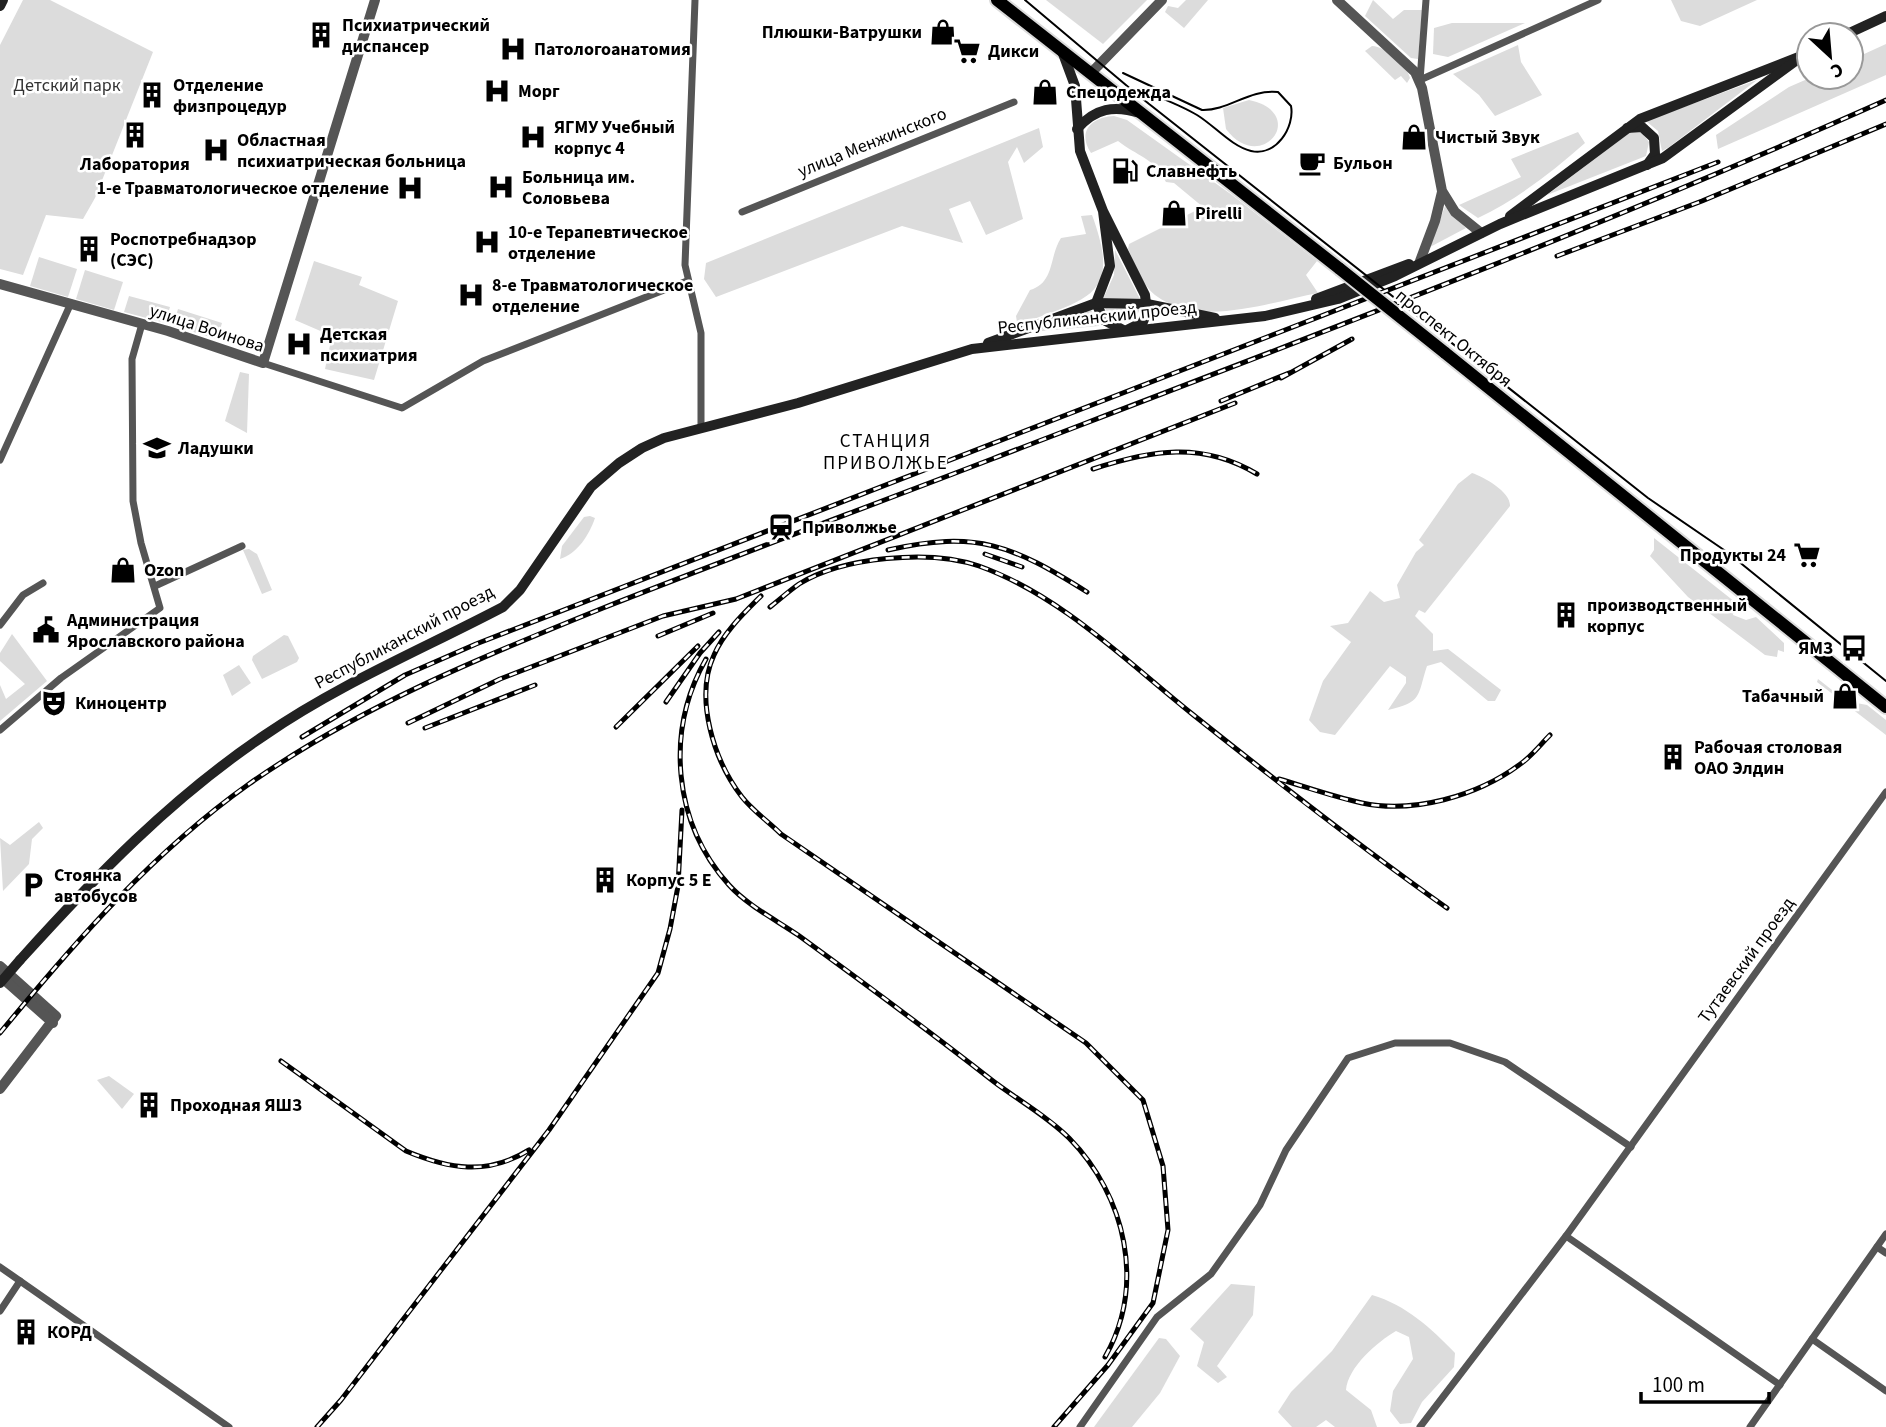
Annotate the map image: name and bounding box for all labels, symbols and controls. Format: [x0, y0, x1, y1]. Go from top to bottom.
place label: Психиатрический диспансер [342, 13, 490, 59]
shop icon: Плюшки-Ватрушки [928, 17, 958, 47]
building icon: Психиатрический диспансер [306, 20, 336, 50]
place label: Плюшки-Ватрушки [762, 20, 922, 45]
north arrow [1795, 21, 1865, 91]
hospital icon: Патологоанатомия [498, 34, 528, 64]
supermarket icon: Дикси [952, 36, 982, 66]
place label: Патологоанатомия [534, 37, 691, 62]
place label: Дикси [988, 39, 1039, 64]
text: С [1826, 55, 1848, 84]
park label: Детский парк [13, 73, 121, 98]
place label: Отделение физпроцедур [173, 73, 287, 119]
hospital icon: Морг [482, 76, 512, 106]
shop icon: Спецодежда [1030, 77, 1060, 107]
place label: Морг [518, 79, 560, 104]
building icon: Отделение физпроцедур [137, 80, 167, 110]
place label: Спецодежда [1066, 80, 1171, 105]
street label: улица Менжинского [794, 101, 950, 184]
place label: ЯГМУ Учебный корпус 4 [554, 115, 675, 161]
building icon: Лаборатория [120, 120, 150, 150]
hospital icon: ЯГМУ Учебный корпус 4 [518, 122, 548, 152]
shop icon: Чистый Звук [1399, 122, 1429, 152]
place label: Чистый Звук [1435, 125, 1540, 150]
place label: Областная психиатрическая больница [237, 128, 466, 174]
hospital icon: Областная психиатрическая больница [201, 135, 231, 165]
cafe icon: Бульон [1297, 148, 1327, 178]
place label: Бульон [1333, 151, 1393, 176]
place label: Лаборатория [79, 152, 190, 177]
fuel station icon: Славнефть [1110, 156, 1140, 186]
place label: Славнефть [1146, 159, 1237, 184]
place label: Больница им. Соловьева [522, 165, 635, 211]
hospital icon: Больница им. Соловьева [486, 172, 516, 202]
hospital icon: 1-е Травматологическое отделение [395, 173, 425, 203]
place label: 1-е Травматологическое отделение [96, 176, 389, 201]
shop icon: Pirelli [1159, 198, 1189, 228]
place label: Pirelli [1195, 201, 1242, 226]
place label: 10-е Терапевтическое отделение [508, 220, 688, 266]
place label: Роспотребнадзор (СЭС) [110, 227, 257, 273]
hospital icon: 10-е Терапевтическое отделение [472, 227, 502, 257]
building icon: Роспотребнадзор (СЭС) [74, 234, 104, 264]
place label: 8-е Травматологическое отделение [492, 273, 693, 319]
hospital icon: 8-е Травматологическое отделение [456, 280, 486, 310]
street label: проспект Октября [1390, 283, 1517, 393]
street label: Республиканский проезд [996, 295, 1198, 340]
street label: улица Воинова [146, 298, 267, 359]
place label: Детская психиатрия [320, 322, 418, 368]
hospital icon: Детская психиатрия [284, 329, 314, 359]
district label: СТАНЦИЯ ПРИВОЛЖЬЕ [823, 428, 949, 477]
school or university icon: Ладушки [142, 433, 172, 463]
place label: Ладушки [177, 436, 254, 461]
station icon: Приволжье [766, 512, 796, 542]
place label: Приволжье [802, 515, 897, 540]
supermarket icon: Продукты 24 [1792, 540, 1822, 570]
place label: Продукты 24 [1680, 543, 1786, 568]
shop icon: Ozon [108, 555, 138, 585]
place label: Ozon [144, 558, 184, 583]
street label: Республиканский проезд [310, 579, 499, 695]
place label: производственный корпус [1587, 593, 1747, 639]
building icon: производственный корпус [1551, 600, 1581, 630]
place label: Администрация Ярославского района [66, 608, 245, 654]
public building icon: Администрация Ярославского района [31, 615, 61, 645]
bus stop icon: ЯМЗ [1839, 633, 1869, 663]
place label: ЯМЗ [1798, 636, 1833, 661]
shop icon: Табачный [1830, 681, 1860, 711]
place label: Табачный [1742, 684, 1824, 709]
theatre icon: Киноцентр [39, 688, 69, 718]
place label: Киноцентр [75, 691, 167, 716]
place label: Рабочая столовая ОАО Элдин [1694, 735, 1842, 781]
building icon: Рабочая столовая ОАО Элдин [1658, 742, 1688, 772]
place label: Стоянка автобусов [54, 863, 137, 909]
building icon: Корпус 5 E [590, 865, 620, 895]
place label: Корпус 5 E [626, 868, 712, 893]
parking icon: Стоянка автобусов [18, 870, 48, 900]
street label: Тутаевский проезд [1692, 892, 1801, 1028]
building icon: Проходная ЯШЗ [134, 1090, 164, 1120]
place label: Проходная ЯШЗ [170, 1093, 302, 1118]
building icon: КОРД [11, 1317, 41, 1347]
place label: КОРД [47, 1320, 92, 1345]
scale bar [1641, 1360, 1769, 1404]
text: 100 m [1652, 1370, 1705, 1400]

